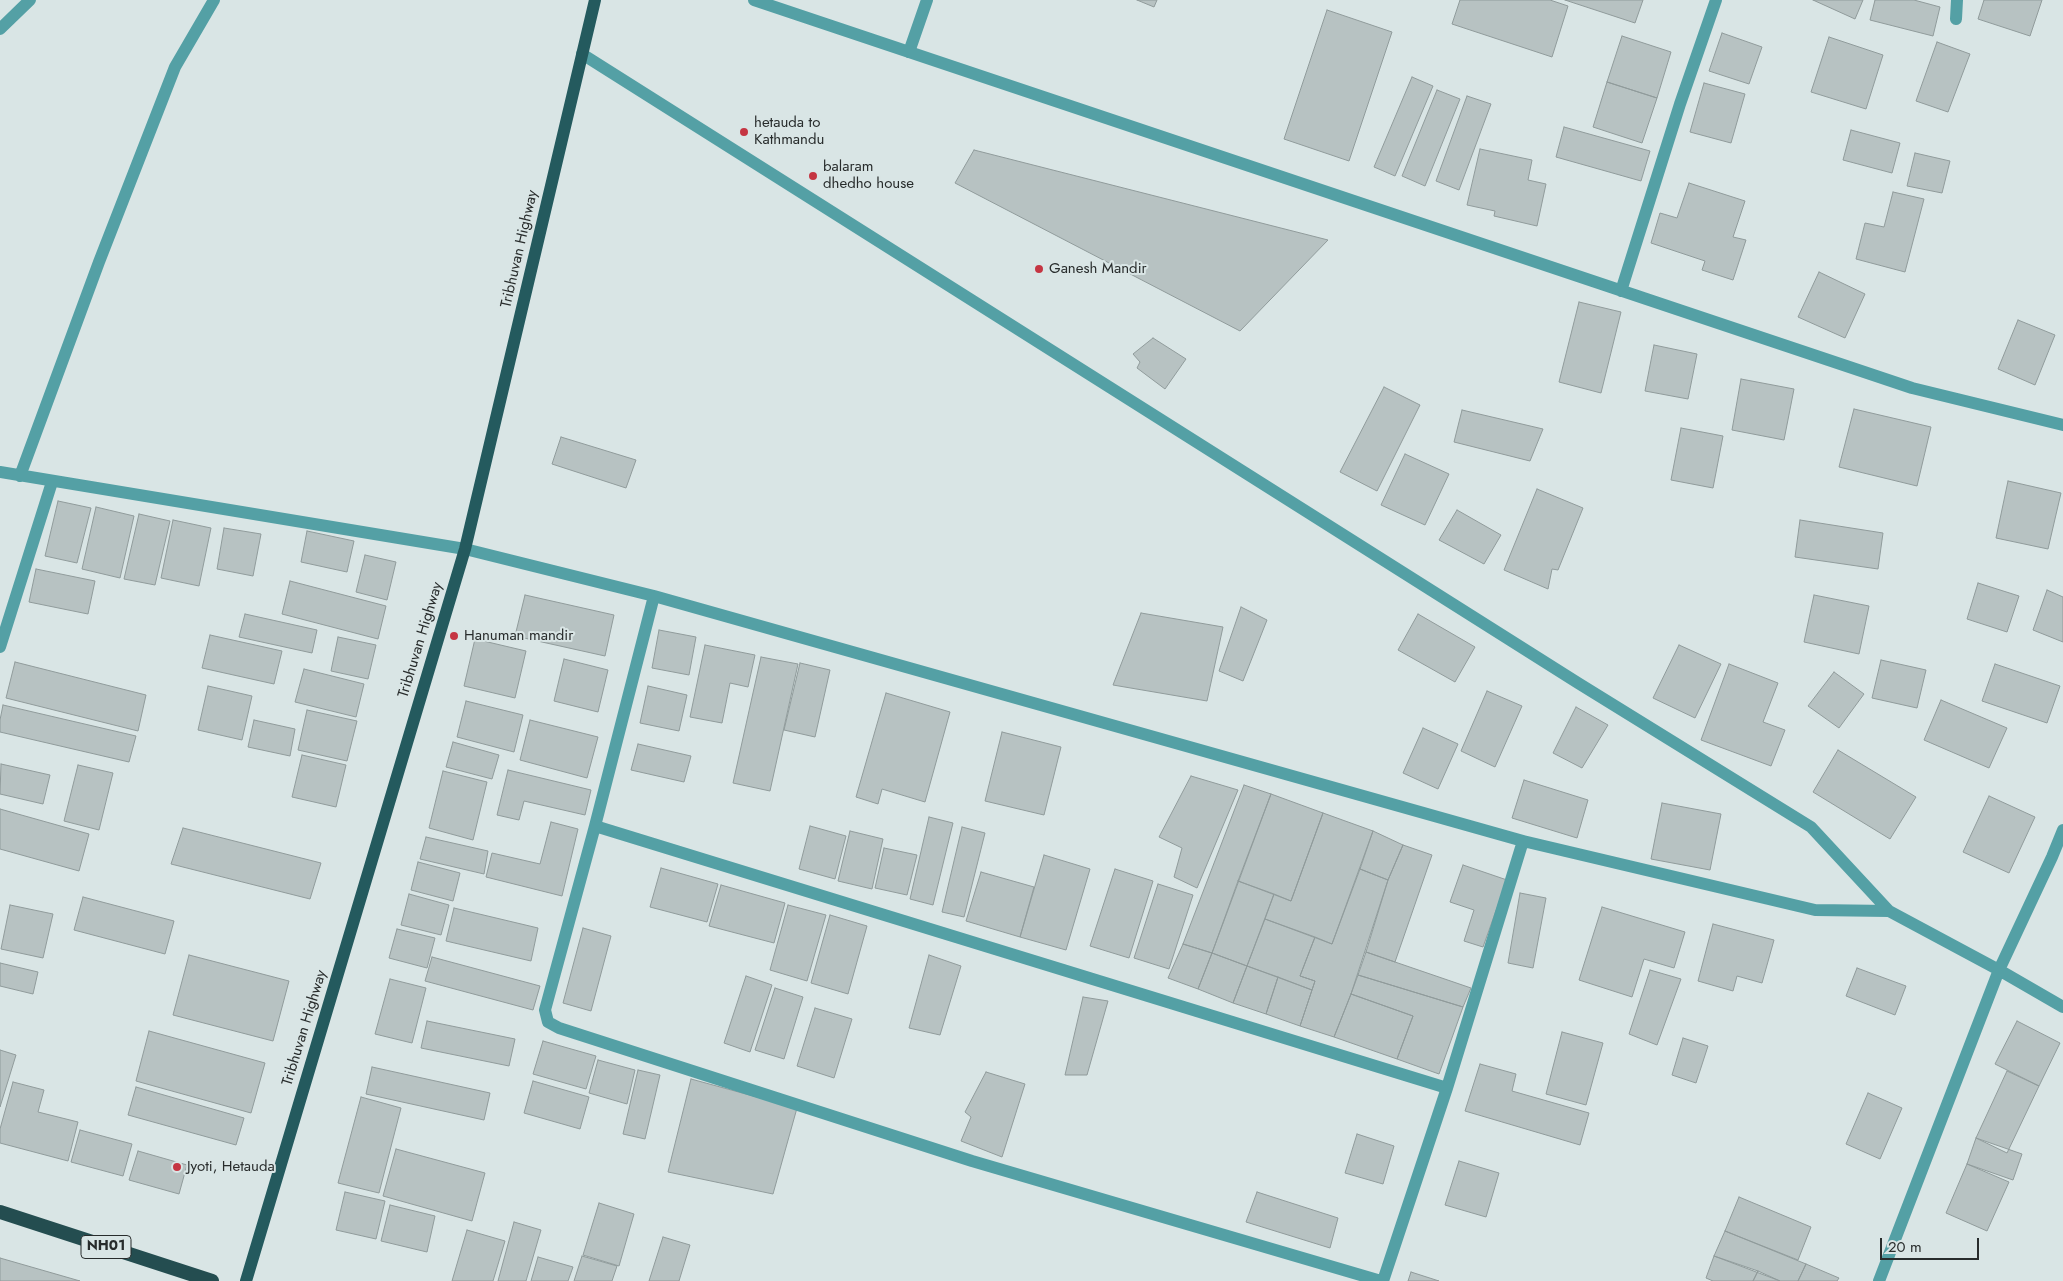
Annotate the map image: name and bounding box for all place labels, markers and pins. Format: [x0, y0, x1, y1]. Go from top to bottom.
place label: hetauda to Kathmandu [754, 114, 824, 149]
marker: hetauda to Kathmandu [738, 126, 750, 138]
place label: balaram dhedho house [823, 158, 914, 193]
marker: balaram dhedho house [807, 170, 819, 182]
place label: Ganesh Mandir [1049, 260, 1147, 278]
marker: Ganesh Mandir [1033, 263, 1045, 275]
place label: Hanuman mandir [464, 627, 573, 645]
marker: Hanuman mandir [448, 630, 460, 642]
place label: Jyoti, Hetauda [187, 1158, 275, 1176]
marker: Jyoti, Hetauda [171, 1161, 183, 1173]

